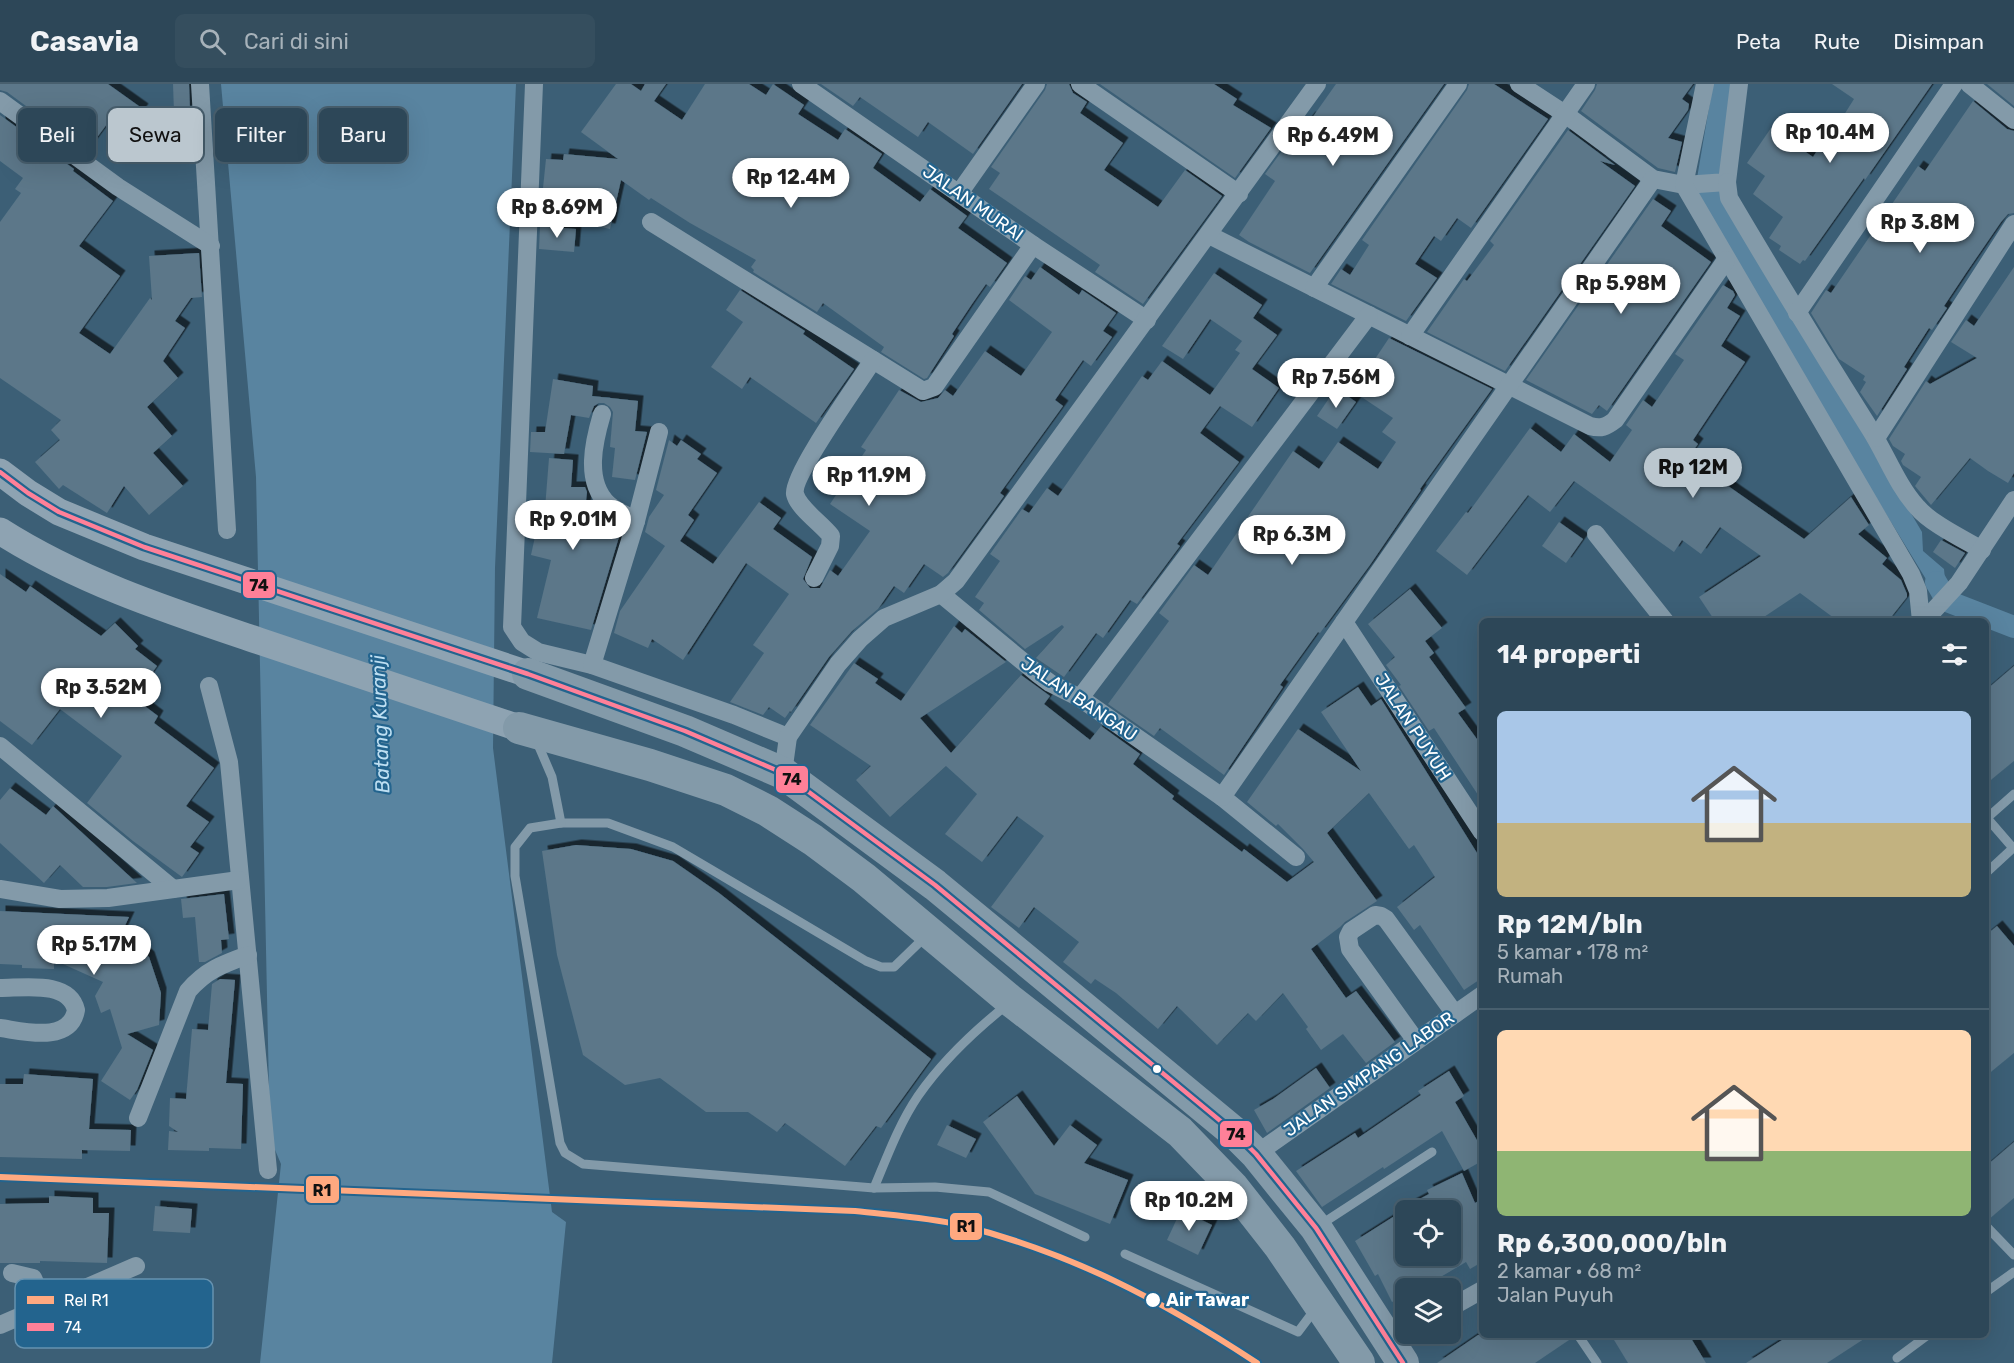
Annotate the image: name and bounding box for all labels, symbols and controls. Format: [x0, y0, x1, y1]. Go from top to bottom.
search box [175, 14, 595, 68]
text: Casavia [30, 25, 139, 58]
icon: search [196, 25, 229, 58]
text: Cari di sini [244, 28, 349, 55]
text: Peta [1736, 29, 1781, 54]
text: Rute [1814, 29, 1860, 54]
text: Disimpan [1893, 29, 1984, 54]
chip: Beli [18, 108, 96, 162]
chip: Sewa [108, 108, 203, 162]
chip: Filter [215, 108, 307, 162]
chip: Baru [319, 108, 407, 162]
pin: Rp 10.4M [1768, 113, 1892, 164]
pin: Rp 6.49M [1271, 116, 1395, 167]
text: Rp 10.4M [1785, 120, 1875, 144]
text: Rp 6.49M [1287, 123, 1379, 147]
pin: Rp 12.4M [729, 158, 853, 209]
street label: JALAN MURAI [918, 160, 1028, 246]
text: Rp 12.4M [746, 165, 836, 189]
pin: Rp 8.69M [495, 188, 619, 239]
text: Rp 8.69M [511, 195, 603, 219]
pin: Rp 3.8M [1865, 203, 1975, 254]
text: Rp 3.8M [1880, 210, 1960, 234]
pin: Rp 5.98M [1559, 264, 1683, 315]
text: Rp 5.98M [1575, 271, 1667, 295]
pin: Rp 7.56M [1274, 358, 1398, 409]
text: Rp 7.56M [1291, 365, 1381, 389]
pin: Rp 12M [1644, 448, 1742, 499]
text: Rp 12M [1658, 455, 1728, 479]
pin: Rp 11.9M [807, 456, 931, 507]
text: Rp 11.9M [827, 463, 911, 487]
pin: Rp 9.01M [511, 500, 635, 551]
text: Rp 9.01M [529, 507, 617, 531]
pin: Rp 6.3M [1237, 515, 1347, 566]
text: Rp 6.3M [1252, 522, 1332, 546]
line badge: 74 [242, 571, 276, 599]
text: 74 [249, 576, 269, 595]
icon: filters [1938, 638, 1971, 671]
text: 14 properti [1497, 639, 1640, 670]
street label: JALAN BANGAU [1017, 652, 1141, 746]
water label: Batang Kuranji [366, 653, 394, 794]
pin: Rp 3.52M [39, 668, 163, 719]
street label: JALAN PUYUH [1370, 669, 1456, 785]
text: Rp 3.52M [55, 675, 147, 699]
icon: home [1680, 750, 1788, 858]
line badge: 74 [775, 765, 809, 794]
text: 74 [782, 770, 802, 789]
text: Rp 12M/bln [1497, 909, 1643, 940]
pin: Rp 5.17M [32, 925, 156, 976]
text: Rp 5.17M [51, 932, 137, 956]
text: 5 kamar · 178 m² [1497, 940, 1648, 964]
text: Rumah [1497, 964, 1563, 988]
street label: JALAN SIMPANG LABOR [1280, 1007, 1459, 1141]
unlabelled marker [1151, 1063, 1163, 1075]
icon: home [1680, 1069, 1788, 1177]
line badge: 74 [1219, 1120, 1253, 1148]
text: 74 [1226, 1125, 1246, 1144]
line badge: R1 [305, 1175, 340, 1204]
text: R1 [312, 1181, 332, 1200]
pin: Rp 10.2M [1127, 1181, 1251, 1232]
text: Rp 10.2M [1144, 1188, 1234, 1212]
map controls [1395, 1200, 1461, 1344]
button: locate [1395, 1200, 1461, 1266]
line badge: R1 [949, 1212, 983, 1241]
text: R1 [956, 1217, 976, 1236]
text: Rp 6,300,000/bln [1497, 1228, 1727, 1259]
text: 2 kamar · 68 m² [1497, 1259, 1641, 1283]
button: layers [1395, 1278, 1461, 1344]
legend [15, 1279, 213, 1348]
text: Jalan Puyuh [1497, 1283, 1614, 1307]
place label: Air Tawar [1166, 1289, 1249, 1311]
text: Rel R1 [64, 1291, 108, 1310]
marker: Air Tawar [1144, 1291, 1162, 1309]
text: 74 [64, 1318, 82, 1337]

